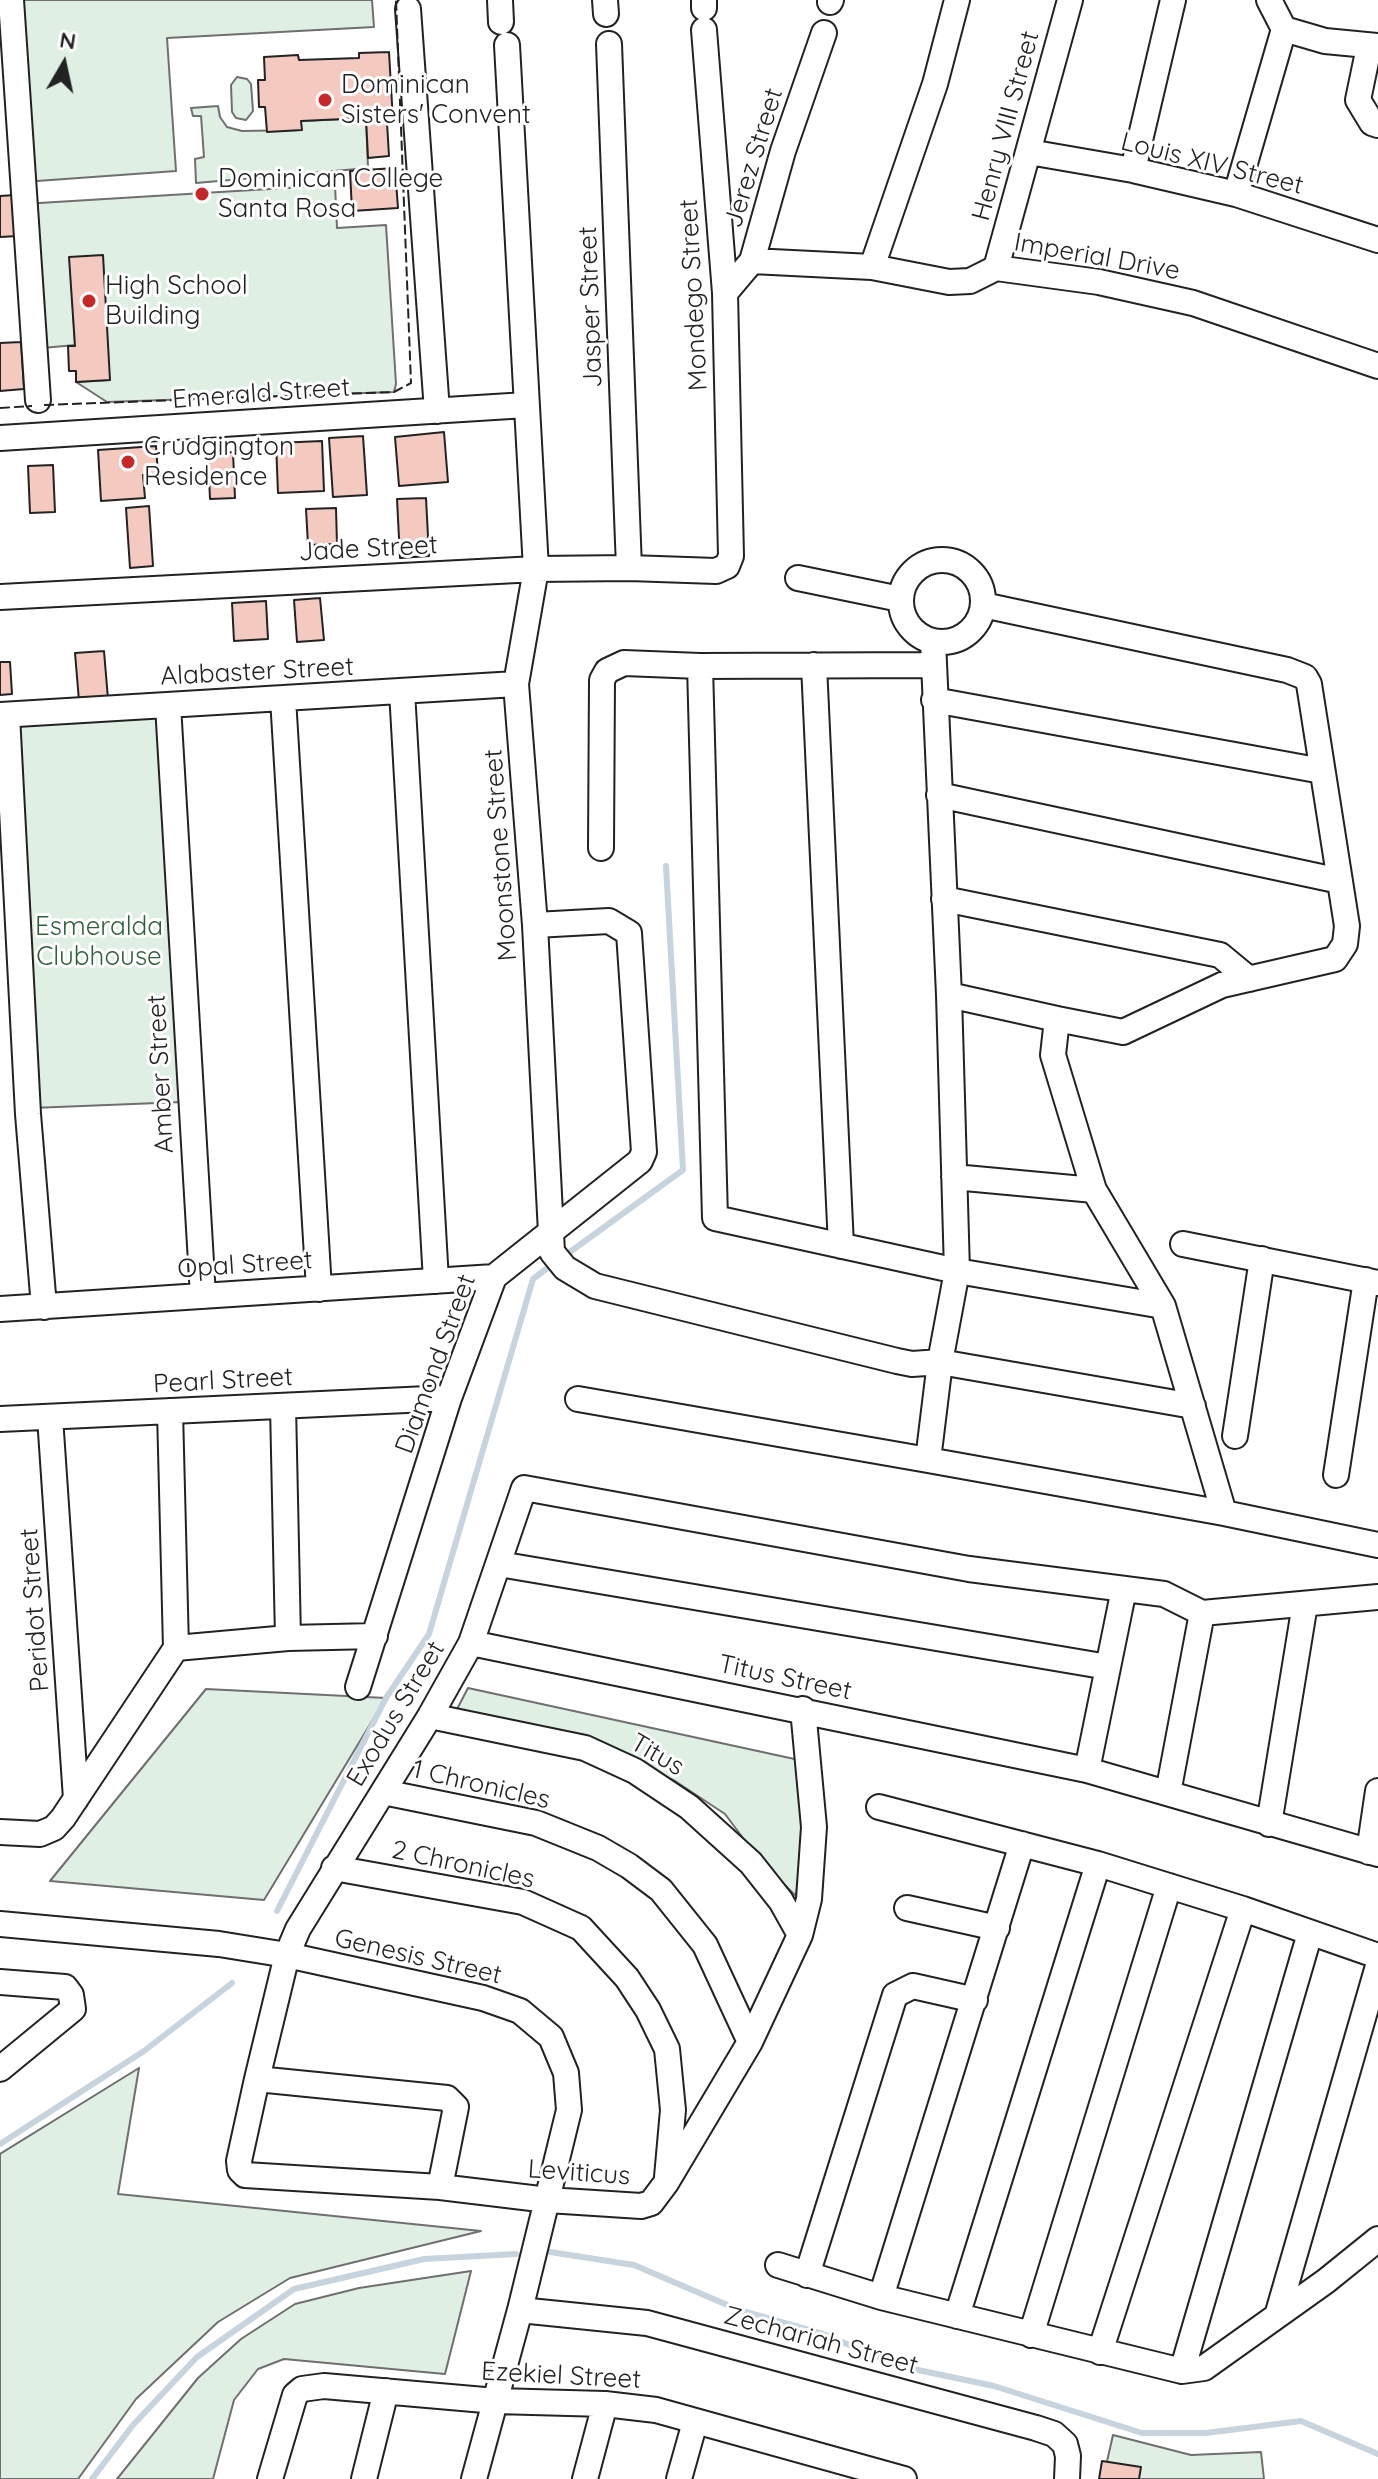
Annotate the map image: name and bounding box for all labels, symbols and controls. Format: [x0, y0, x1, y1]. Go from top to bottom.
north arrow [24, 24, 104, 104]
text: N [58, 25, 78, 55]
street label: Henry VIII Street [966, 28, 1046, 224]
place label: Dominican Sisters' Convent [341, 69, 531, 130]
street label: Jerez Street [718, 84, 790, 232]
marker: Dominican Sisters' Convent [316, 91, 334, 109]
street label: Louis XIV Street [1118, 126, 1306, 202]
place label: Dominican College Santa Rosa [218, 163, 443, 224]
marker: Dominican College Santa Rosa [193, 185, 211, 203]
street label: Mondego Street [673, 198, 715, 392]
street label: Jasper Street [573, 226, 609, 388]
street label: Imperial Drive [1012, 227, 1182, 287]
place label: High School Building [105, 270, 248, 332]
marker: High School Building [80, 292, 98, 310]
street label: Emerald Street [171, 372, 351, 416]
place label: Crudgington Residence [144, 431, 294, 492]
marker: Crudgington Residence [119, 453, 137, 471]
street label: Jade Street [298, 530, 438, 568]
street label: Alabaster Street [159, 651, 355, 693]
street label: Moonstone Street [478, 748, 524, 962]
park label: Esmeralda Clubhouse [35, 911, 163, 972]
street label: Amber Street [141, 994, 181, 1154]
street label: Opal Street [176, 1245, 314, 1285]
street label: Diamond Street [389, 1270, 483, 1458]
street label: Pearl Street [152, 1362, 294, 1400]
street label: Peridot Street [14, 1527, 56, 1693]
street label: Exodus Street [340, 1636, 452, 1792]
street label: Titus Street [716, 1649, 854, 1707]
street label: Titus [624, 1727, 690, 1783]
street label: 1 Chronicles [409, 1754, 553, 1816]
street label: 2 Chronicles [389, 1835, 537, 1895]
street label: Genesis Street [331, 1923, 505, 1991]
street label: Leviticus [527, 2154, 631, 2192]
street label: Zechariah Street [721, 2300, 921, 2382]
street label: Ezekiel Street [480, 2356, 642, 2396]

